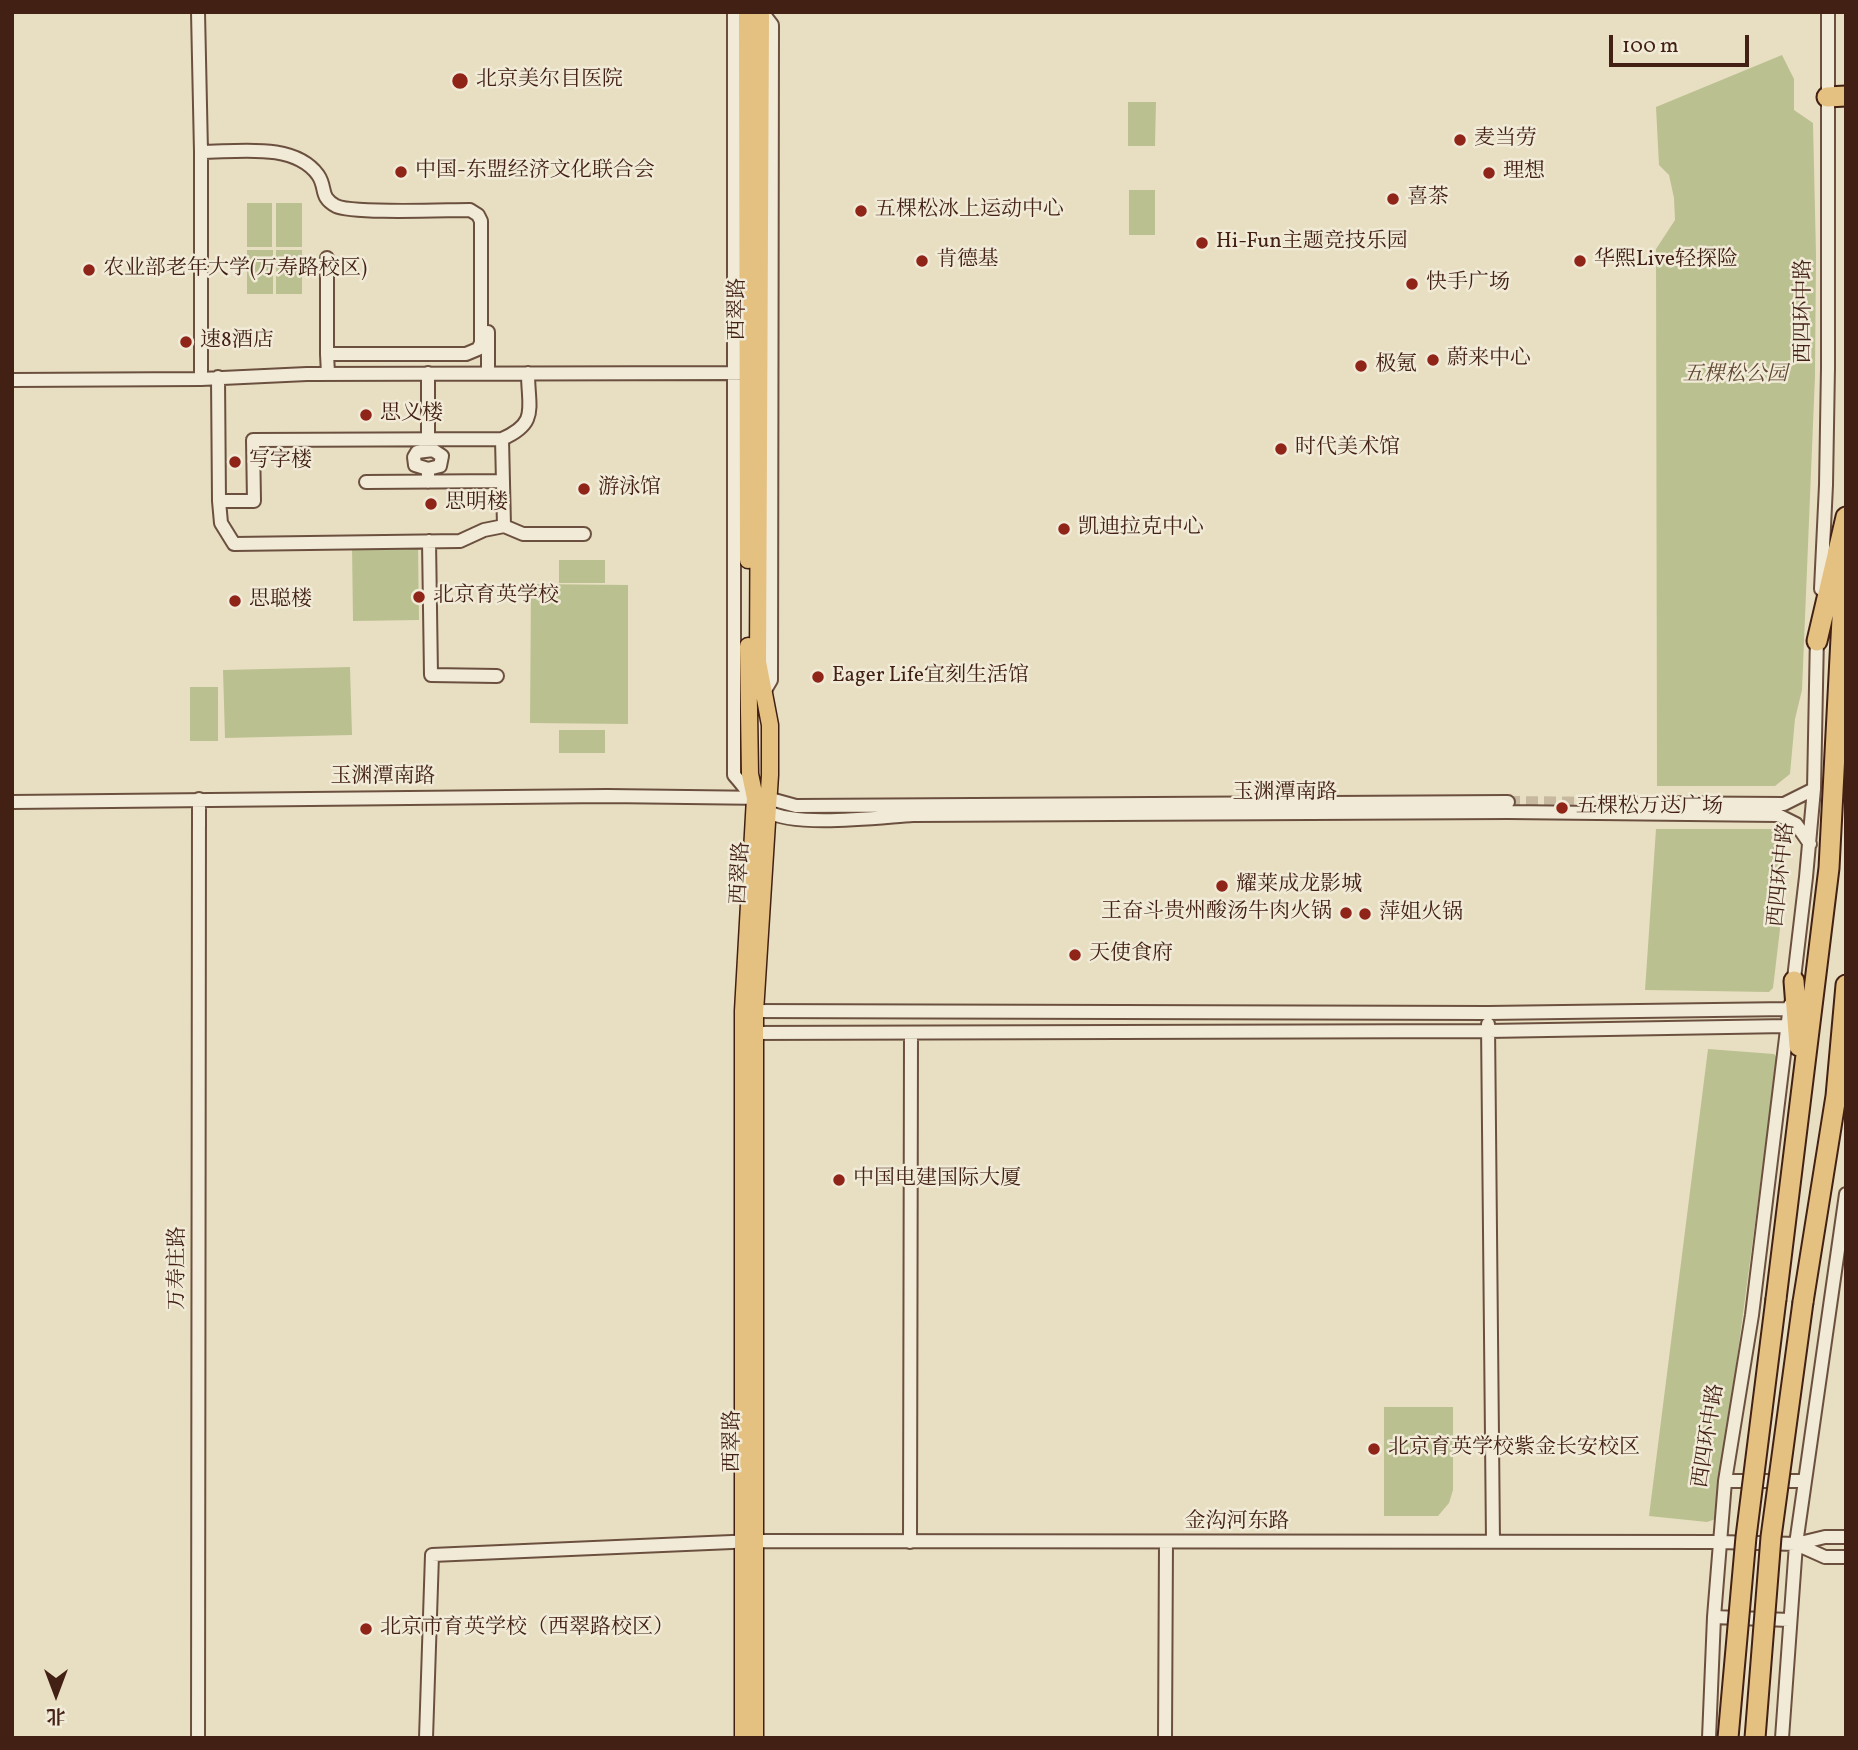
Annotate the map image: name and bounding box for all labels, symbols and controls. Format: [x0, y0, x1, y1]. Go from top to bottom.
scale bar [1613, 21, 1753, 65]
text: 100 m [1622, 32, 1679, 61]
place label: 北京美尔目医院 [476, 68, 623, 94]
marker: 北京美尔目医院 [450, 71, 470, 91]
place label: 麦当劳 [1474, 127, 1537, 153]
marker: 麦当劳 [1452, 132, 1468, 148]
place label: 中国-东盟经济文化联合会 [415, 159, 655, 185]
place label: 理想 [1503, 160, 1545, 186]
marker: 中国-东盟经济文化联合会 [393, 164, 409, 180]
marker: 理想 [1481, 165, 1497, 181]
place label: 喜茶 [1407, 186, 1449, 212]
marker: 喜茶 [1385, 191, 1401, 207]
place label: 五棵松冰上运动中心 [875, 198, 1064, 224]
marker: 五棵松冰上运动中心 [853, 203, 869, 219]
place label: Hi-Fun主题竞技乐园 [1216, 230, 1408, 256]
marker: Hi-Fun主题竞技乐园 [1194, 235, 1210, 251]
place label: 肯德基 [936, 248, 999, 274]
place label: 华熙Live轻探险 [1594, 248, 1738, 274]
marker: 肯德基 [914, 253, 930, 269]
marker: 华熙Live轻探险 [1572, 253, 1588, 269]
place label: 农业部老年大学(万寿路校区) [103, 257, 367, 283]
street label: 西四环中路 [1792, 259, 1818, 363]
marker: 农业部老年大学(万寿路校区) [81, 262, 97, 278]
place label: 快手广场 [1426, 271, 1510, 297]
marker: 快手广场 [1404, 276, 1420, 292]
street label: 西翠路 [726, 278, 752, 340]
place label: 速8酒店 [200, 329, 274, 355]
marker: 速8酒店 [178, 334, 194, 350]
place label: 蔚来中心 [1447, 347, 1531, 373]
marker: 蔚来中心 [1425, 352, 1441, 368]
place label: 极氪 [1375, 353, 1417, 379]
marker: 极氪 [1353, 358, 1369, 374]
park label: 五棵松公园 [1683, 363, 1787, 389]
place label: 思义楼 [380, 402, 443, 428]
marker: 思义楼 [358, 407, 374, 423]
place label: 时代美术馆 [1295, 436, 1400, 462]
marker: 时代美术馆 [1273, 441, 1289, 457]
place label: 写字楼 [249, 449, 312, 475]
marker: 写字楼 [227, 454, 243, 470]
place label: 游泳馆 [598, 476, 661, 502]
marker: 游泳馆 [576, 481, 592, 497]
place label: 思明楼 [445, 491, 508, 517]
marker: 思明楼 [423, 496, 439, 512]
place label: 凯迪拉克中心 [1078, 516, 1204, 542]
marker: 凯迪拉克中心 [1056, 521, 1072, 537]
place label: 北京育英学校 [433, 584, 559, 610]
place label: 思聪楼 [249, 588, 312, 614]
marker: 北京育英学校 [411, 589, 427, 605]
marker: 思聪楼 [227, 593, 243, 609]
place label: Eager Life宜刻生活馆 [832, 664, 1029, 690]
marker: Eager Life宜刻生活馆 [810, 669, 826, 685]
street label: 玉渊潭南路 [331, 765, 435, 791]
street label: 玉渊潭南路 [1233, 781, 1337, 807]
place label: 五棵松万达广场 [1576, 795, 1723, 821]
marker: 五棵松万达广场 [1554, 800, 1570, 816]
street label: 西四环中路 [1765, 821, 1801, 929]
street label: 西翠路 [728, 841, 756, 905]
place label: 耀莱成龙影城 [1236, 873, 1362, 899]
marker: 耀莱成龙影城 [1214, 878, 1230, 894]
place label: 王奋斗贵州酸汤牛肉火锅 [1101, 900, 1332, 926]
place label: 萍姐火锅 [1379, 901, 1463, 927]
marker: 王奋斗贵州酸汤牛肉火锅 [1338, 905, 1354, 921]
marker: 萍姐火锅 [1357, 906, 1373, 922]
place label: 天使食府 [1089, 942, 1173, 968]
marker: 天使食府 [1067, 947, 1083, 963]
place label: 中国电建国际大厦 [853, 1167, 1021, 1193]
marker: 中国电建国际大厦 [831, 1172, 847, 1188]
street label: 万寿庄路 [166, 1226, 192, 1310]
street label: 西四环中路 [1689, 1382, 1731, 1490]
street label: 西翠路 [721, 1410, 747, 1472]
place label: 北京育英学校紫金长安校区 [1388, 1436, 1640, 1462]
marker: 北京育英学校紫金长安校区 [1366, 1441, 1382, 1457]
street label: 金沟河东路 [1185, 1510, 1289, 1536]
place label: 北京市育英学校（西翠路校区） [380, 1616, 674, 1642]
marker: 北京市育英学校（西翠路校区） [358, 1621, 374, 1637]
north arrow [21, 1659, 91, 1729]
text: 北 [47, 1702, 66, 1728]

